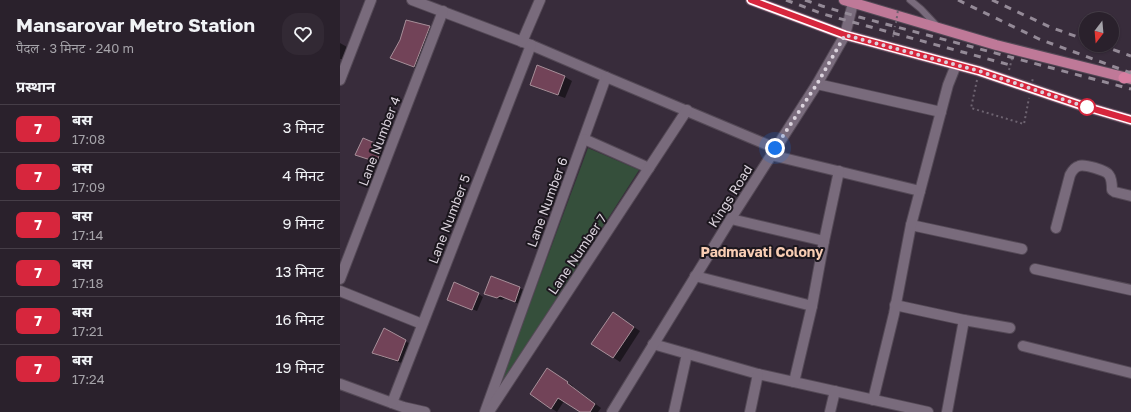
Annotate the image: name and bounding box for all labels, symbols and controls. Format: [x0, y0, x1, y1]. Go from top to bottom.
north arrow [1079, 12, 1119, 52]
map controls [1079, 12, 1119, 52]
text: Mansarovar Metro Station [16, 13, 255, 36]
button: heart [282, 13, 324, 55]
text: पैदल · 3 मिनट · 240 m [16, 40, 134, 56]
text: प्रस्थान [16, 77, 55, 95]
street label: Lane Number 4 [355, 94, 403, 188]
unlabelled marker [1078, 98, 1096, 116]
text: बस [72, 110, 92, 128]
text: 3 मिनट [283, 118, 324, 136]
text: 7 [34, 120, 42, 137]
text: 17:08 [72, 131, 105, 147]
your location [765, 138, 785, 158]
street label: Lane Number 6 [523, 155, 571, 249]
text: बस [72, 158, 92, 176]
street label: Kings Road [705, 162, 755, 230]
text: 4 मिनट [282, 166, 324, 184]
text: 7 [34, 168, 42, 185]
street label: Lane Number 5 [425, 172, 473, 266]
text: 17:09 [72, 179, 105, 195]
text: बस [72, 206, 92, 224]
street label: Lane Number 7 [544, 211, 610, 297]
text: 9 मिनट [282, 214, 324, 232]
text: 7 [34, 216, 42, 233]
text: 17:14 [72, 227, 103, 243]
district label: Padmavati Colony [700, 243, 824, 260]
text: बस [72, 254, 92, 272]
text: 13 मिनट [275, 262, 324, 280]
text: 7 [34, 264, 42, 281]
text: 17:18 [72, 275, 103, 291]
text: बस [72, 302, 92, 320]
text: 16 मिनट [275, 310, 324, 328]
text: 7 [34, 312, 42, 329]
text: 17:21 [72, 323, 103, 339]
text: बस [72, 350, 92, 368]
text: 19 मिनट [275, 358, 324, 376]
text: 7 [34, 360, 42, 377]
text: 17:24 [72, 371, 105, 387]

